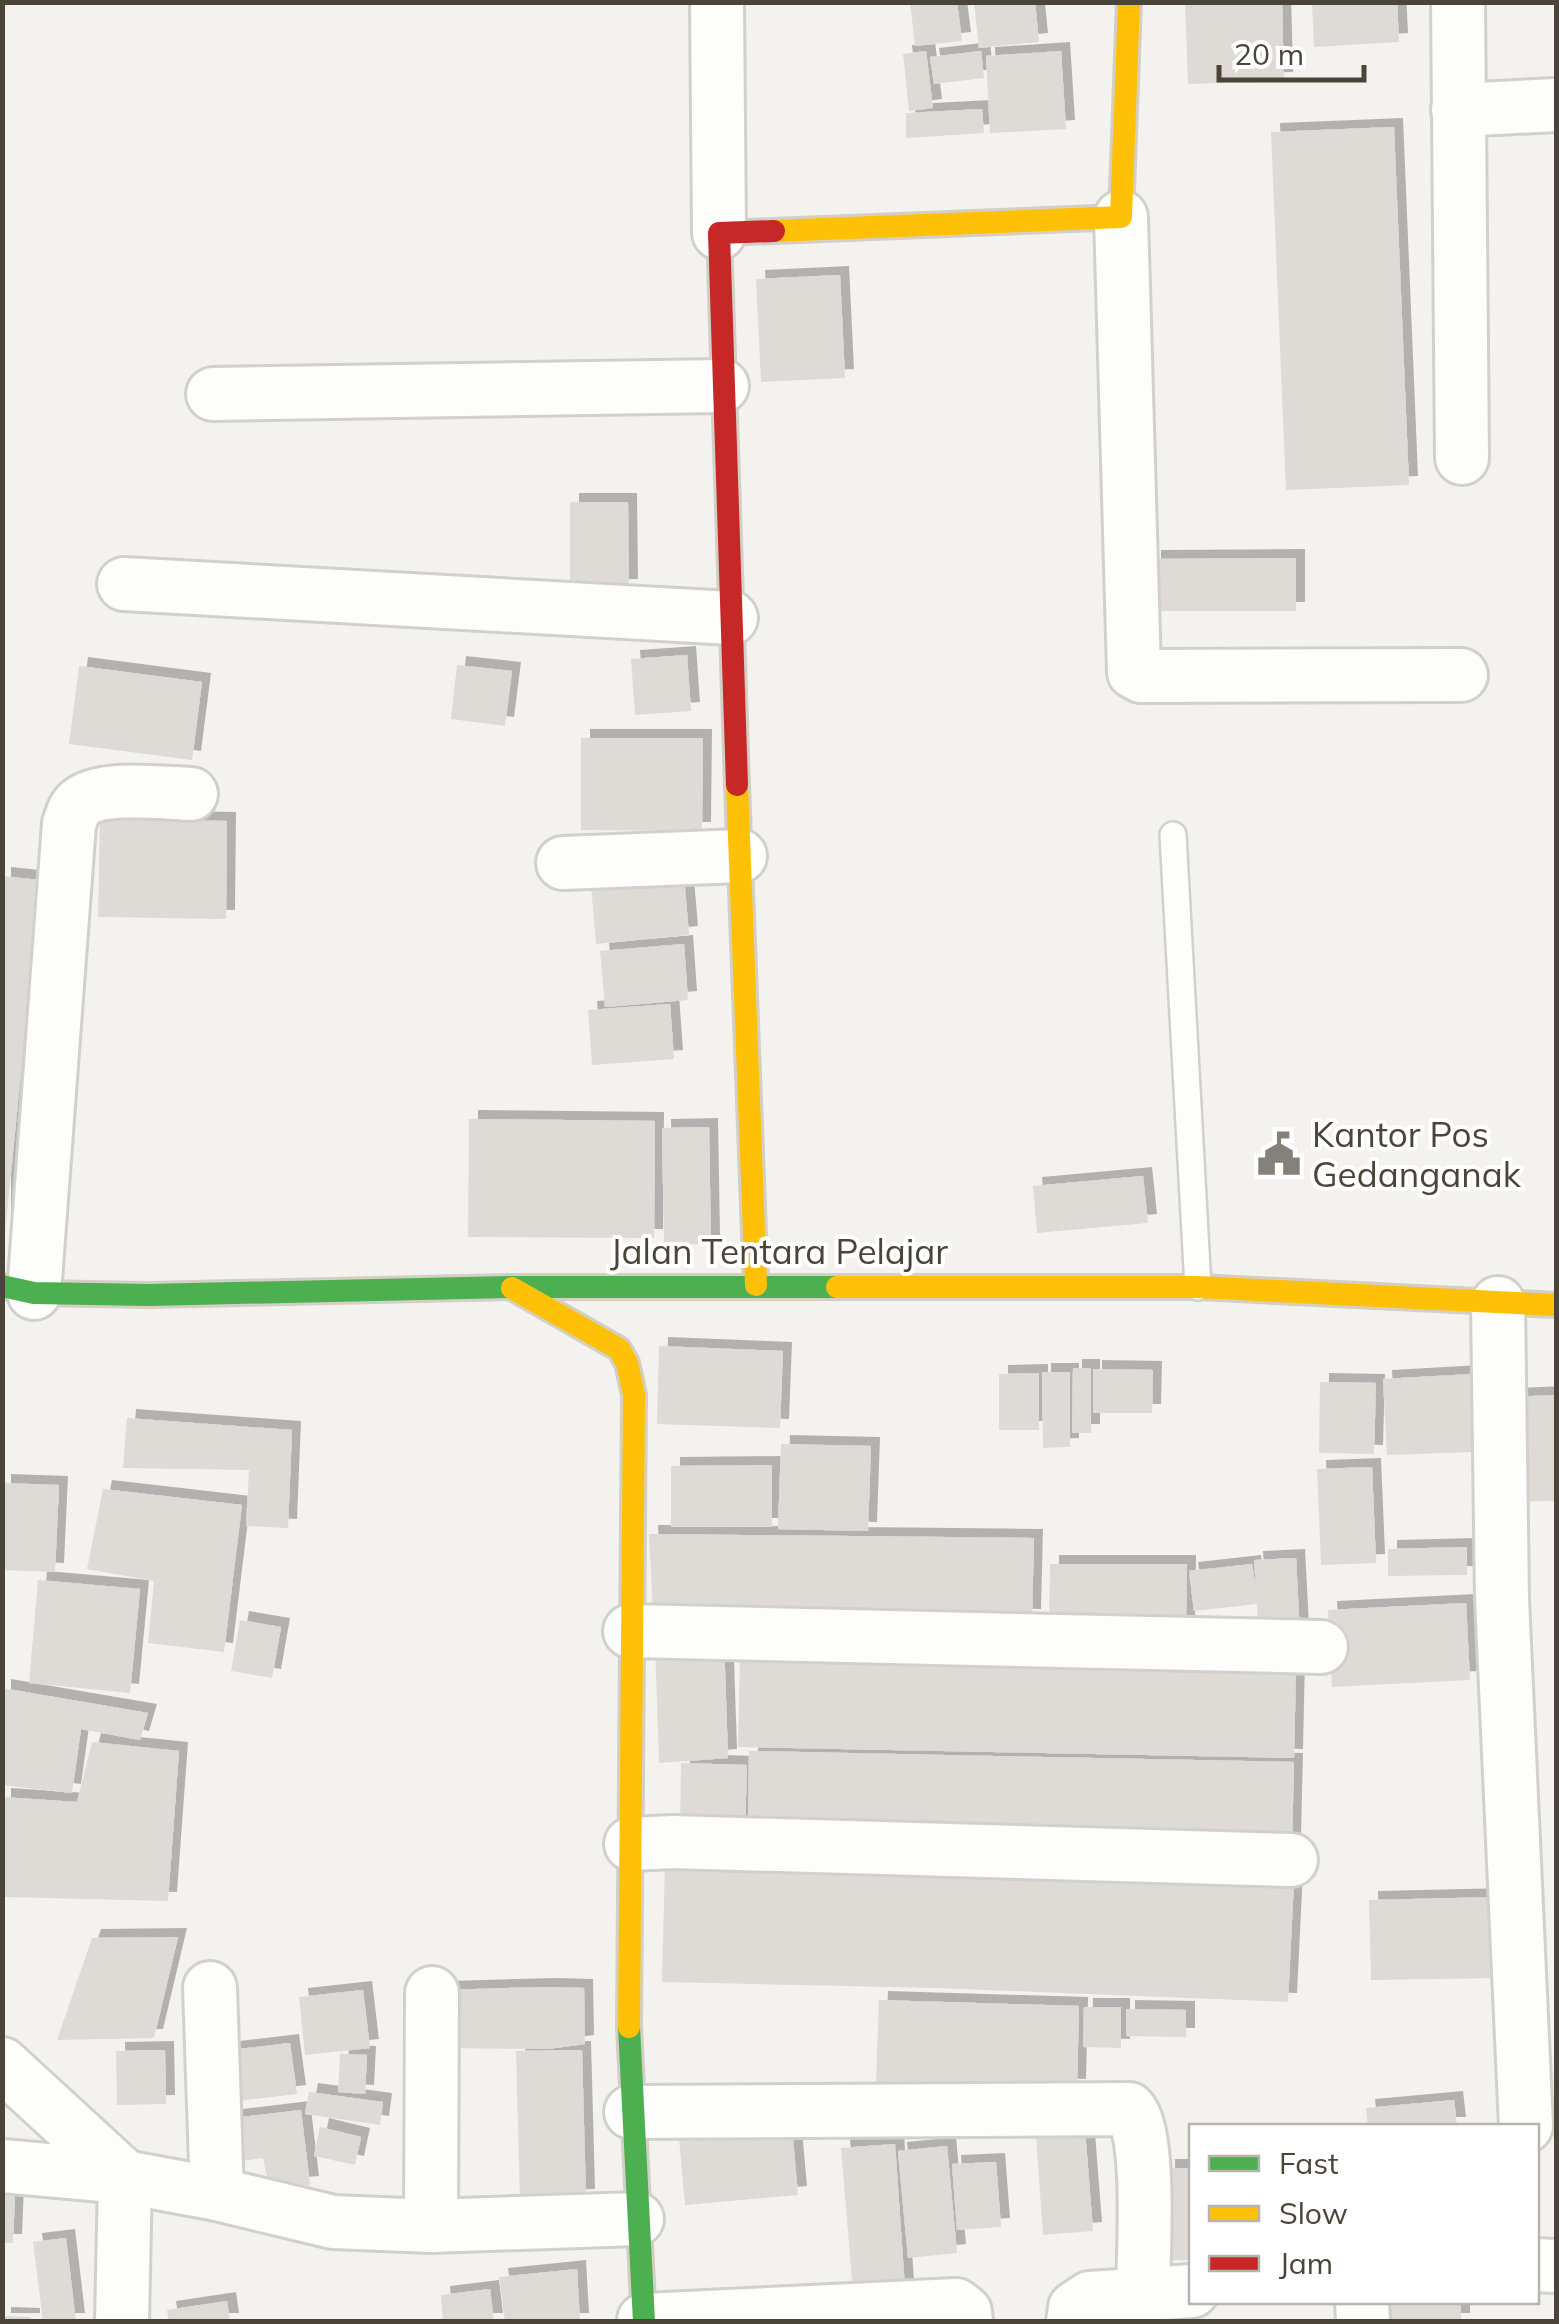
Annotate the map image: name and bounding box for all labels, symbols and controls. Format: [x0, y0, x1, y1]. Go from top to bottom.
scale bar [1219, 20, 1364, 82]
text: 20 m [1234, 35, 1304, 73]
place label: Kantor Pos Gedanganak [1312, 1112, 1522, 1196]
public building icon: Kantor Pos Gedanganak [1255, 1130, 1303, 1178]
street label: Jalan Tentara Pelajar [610, 1229, 948, 1273]
legend [1189, 2124, 1539, 2304]
text: Fast [1279, 2144, 1339, 2182]
text: Slow [1279, 2194, 1348, 2232]
text: Jam [1279, 2244, 1333, 2282]

